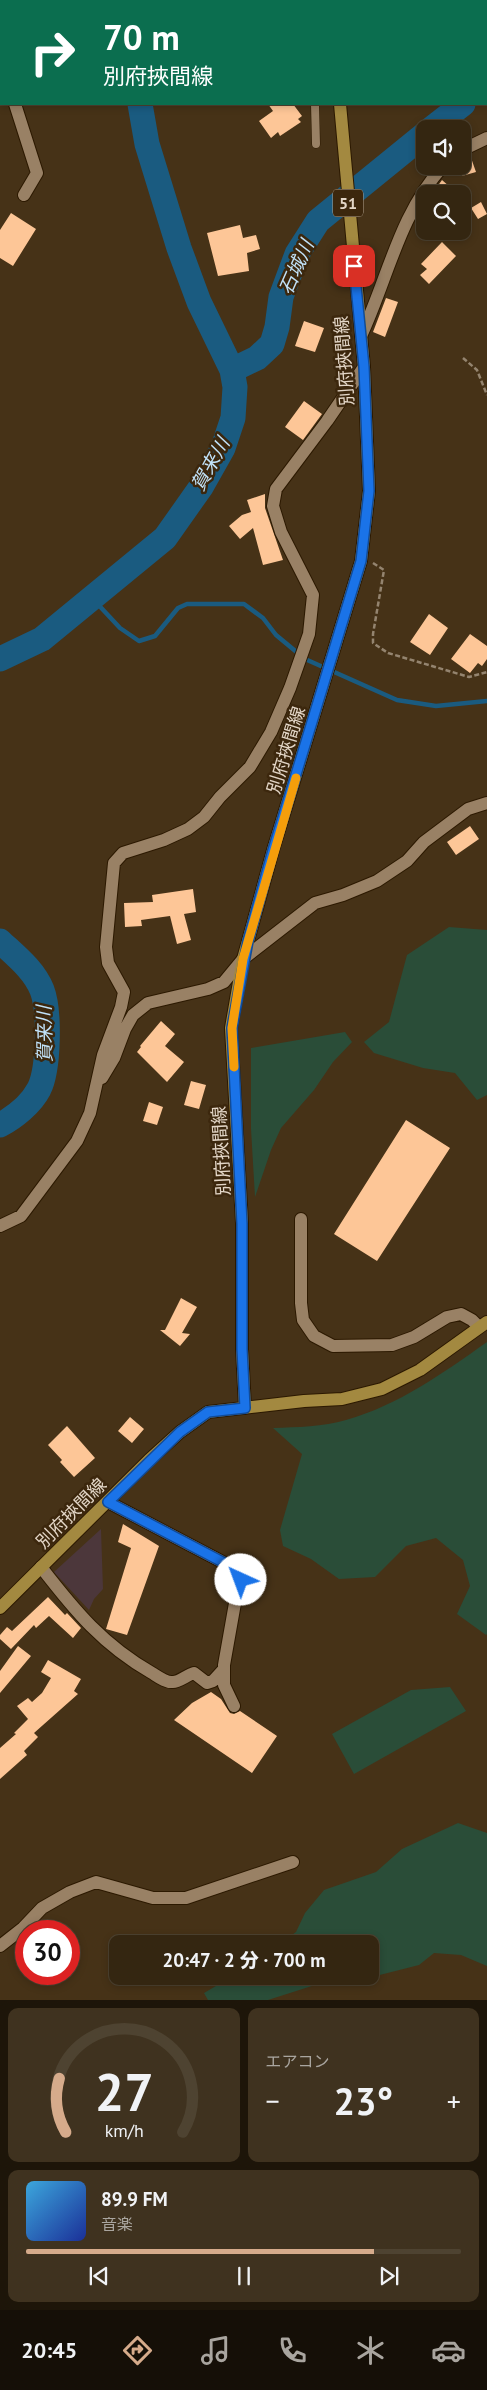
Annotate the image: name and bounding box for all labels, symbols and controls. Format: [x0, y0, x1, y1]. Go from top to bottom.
text: 70 m [103, 14, 180, 60]
icon: right [20, 20, 85, 85]
text: 別府挾間線 [103, 62, 213, 90]
map controls [416, 120, 471, 240]
button: sound [416, 120, 471, 175]
button: search [416, 185, 471, 240]
road number: 51 [333, 190, 363, 217]
water label: 石城川 [273, 234, 319, 298]
pin [333, 245, 375, 287]
icon: arrive [340, 252, 368, 280]
street label: 別府挾間線 [329, 315, 359, 407]
water label: 賀来川 [186, 432, 235, 495]
street label: 別府挾間線 [262, 704, 310, 796]
water label: 賀来川 [31, 1003, 56, 1063]
street label: 別府挾間線 [207, 1105, 235, 1197]
street label: 別府挾間線 [31, 1473, 111, 1553]
position arrow [214, 1553, 266, 1605]
speed limit sign: 30 [15, 1920, 80, 1985]
text: 20:47 · 2 分 · 700 m [162, 1948, 326, 1972]
text: エアコン [266, 2051, 330, 2071]
text: 27 [94, 2058, 153, 2125]
text: 23° [333, 2076, 393, 2125]
text: − [266, 2082, 280, 2119]
text: + [447, 2082, 461, 2119]
text: km/h [104, 2119, 143, 2142]
text: 89.9 FM [101, 2187, 168, 2211]
text: 音楽 [101, 2214, 133, 2234]
icon: previous [85, 2262, 113, 2290]
icon: pause [230, 2262, 258, 2290]
icon: next [375, 2262, 403, 2290]
icon: directions [120, 2333, 155, 2368]
icon: music [198, 2333, 233, 2368]
icon: phone [275, 2333, 310, 2368]
icon: climate [353, 2333, 388, 2368]
icon: car [431, 2333, 466, 2368]
text: 20:45 [21, 2336, 77, 2364]

